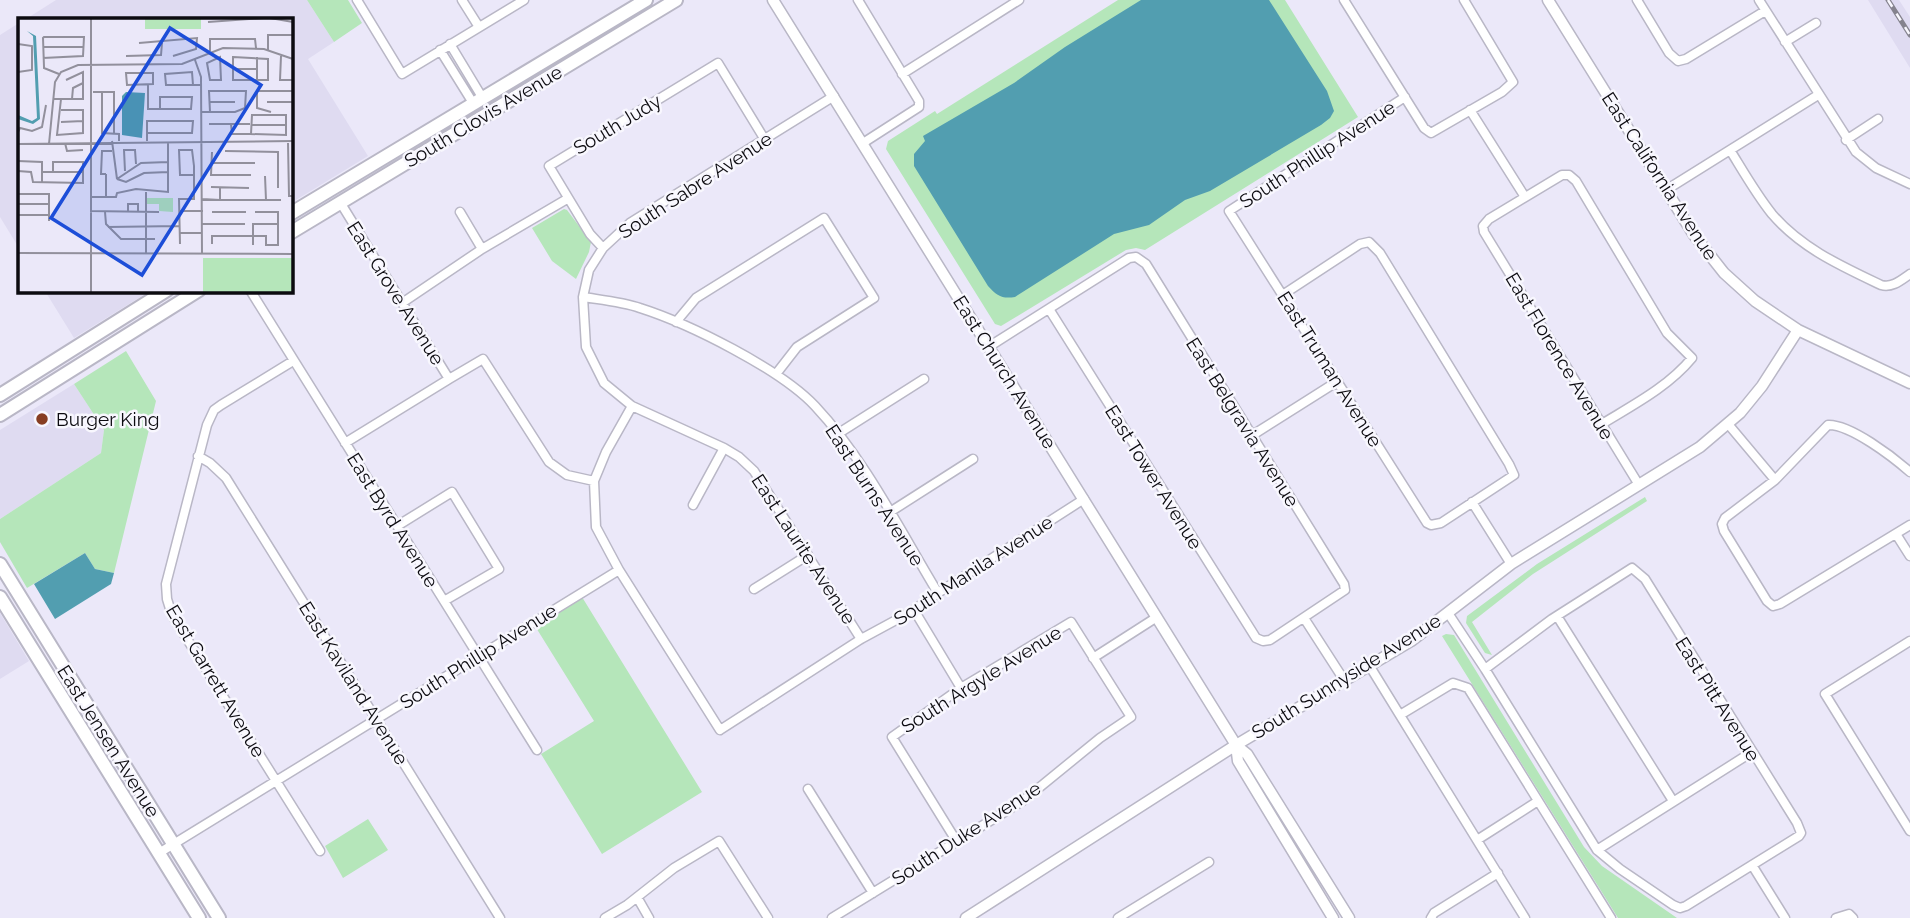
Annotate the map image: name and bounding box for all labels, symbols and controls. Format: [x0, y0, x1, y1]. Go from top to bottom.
inset map [18, 18, 292, 292]
street label: South Clovis Avenue [400, 60, 566, 172]
street label: East California Avenue [1598, 88, 1722, 264]
street label: South Judy [569, 89, 665, 159]
street label: South Phillip Avenue [1235, 96, 1399, 212]
street label: South Sabre Avenue [614, 127, 776, 243]
street label: East Grove Avenue [343, 217, 449, 369]
street label: East Florence Avenue [1501, 269, 1619, 443]
street label: East Truman Avenue [1273, 287, 1387, 451]
street label: East Church Avenue [949, 291, 1061, 453]
street label: East Belgravia Avenue [1182, 333, 1304, 511]
street label: East Tower Avenue [1101, 401, 1207, 553]
place label: Burger King [56, 408, 160, 430]
marker: Burger King [34, 411, 50, 427]
street label: East Burns Avenue [821, 420, 929, 570]
street label: East Byrd Avenue [343, 449, 443, 591]
street label: East Laurite Avenue [747, 470, 861, 628]
street label: South Manila Avenue [889, 510, 1057, 630]
street label: East Kaviland Avenue [295, 597, 413, 769]
street label: South Phillip Avenue [396, 599, 560, 713]
street label: East Garrett Avenue [162, 601, 270, 761]
street label: South Sunnyside Avenue [1248, 609, 1444, 743]
street label: South Argyle Avenue [897, 621, 1065, 737]
street label: East Pitt Avenue [1671, 633, 1765, 765]
street label: East Jensen Avenue [53, 661, 165, 821]
street label: South Duke Avenue [887, 777, 1045, 889]

